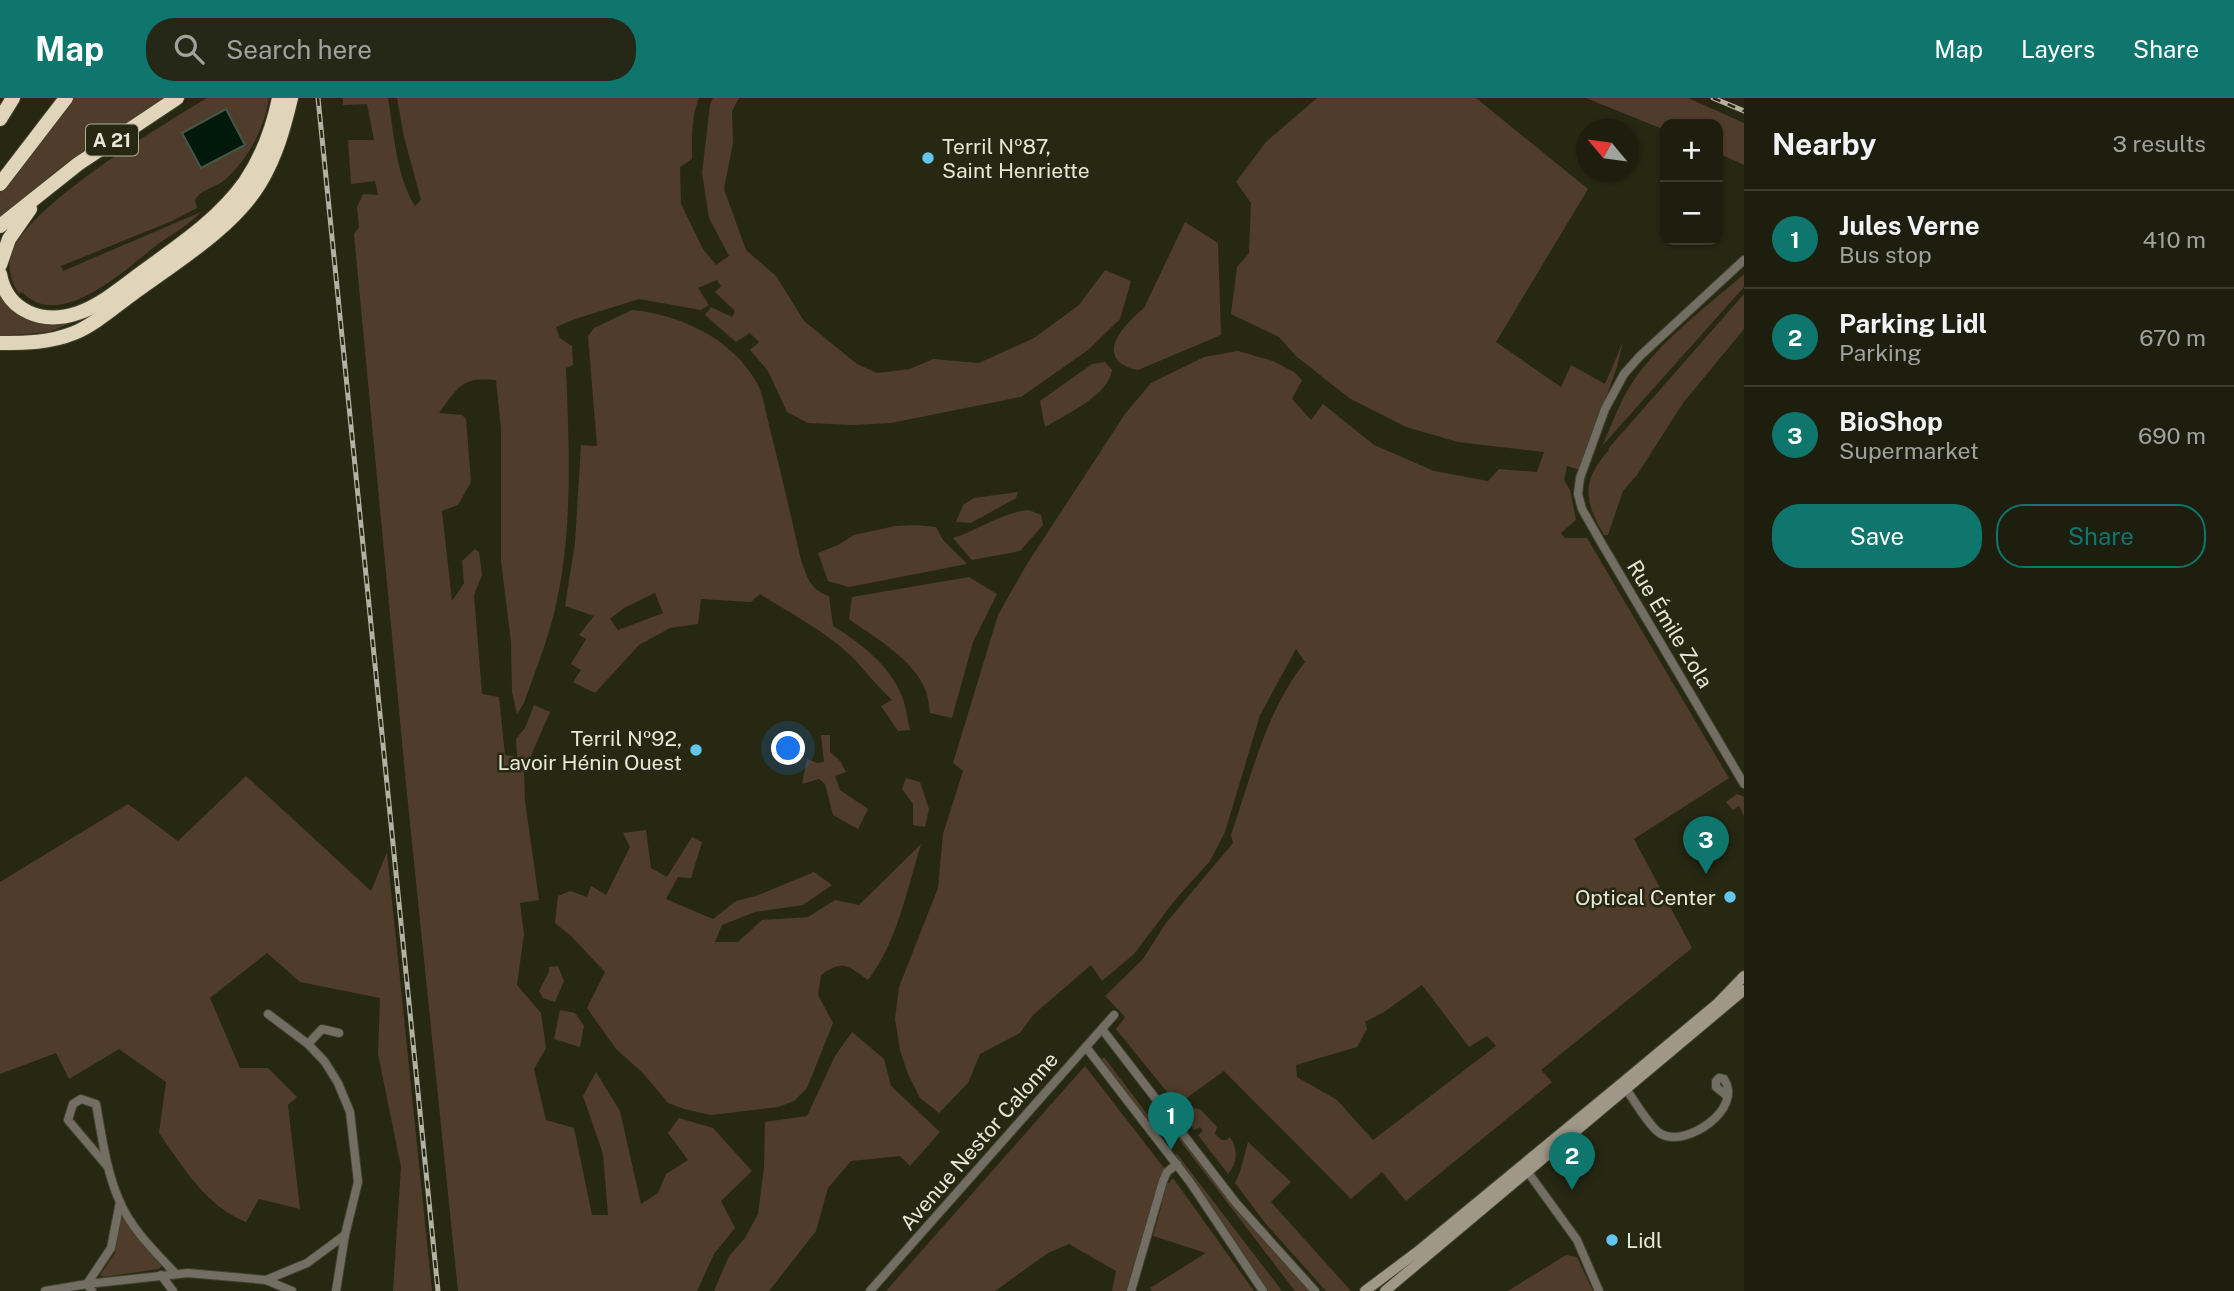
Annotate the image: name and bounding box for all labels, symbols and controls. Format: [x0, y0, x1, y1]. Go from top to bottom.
search box [146, 18, 636, 81]
text: Map [35, 30, 104, 68]
icon: search [170, 30, 208, 68]
text: Search here [226, 34, 372, 65]
text: Map [1934, 35, 1983, 63]
text: Layers [2021, 35, 2095, 63]
text: Share [2133, 35, 2199, 63]
north arrow [1576, 119, 1639, 182]
map controls [1660, 119, 1723, 245]
button: + [1660, 119, 1723, 182]
road number: A 21 [86, 124, 138, 156]
text: Nearby [1772, 126, 1876, 162]
text: 3 results [2112, 130, 2206, 157]
place label: Terril №87, Saint Henriette [942, 134, 1090, 183]
marker: Terril №87, Saint Henriette [920, 150, 936, 166]
button: − [1660, 182, 1723, 245]
text: Jules Verne [1839, 210, 1980, 241]
text: 1 [1790, 226, 1800, 253]
text: 410 m [2143, 226, 2206, 253]
text: Bus stop [1839, 241, 1932, 268]
text: Parking Lidl [1839, 308, 1987, 339]
text: 2 [1788, 324, 1802, 351]
text: 670 m [2139, 324, 2206, 351]
text: Parking [1839, 339, 1921, 366]
text: BioShop [1839, 406, 1943, 437]
text: 3 [1787, 422, 1803, 449]
text: 690 m [2138, 422, 2206, 449]
text: Supermarket [1839, 437, 1979, 464]
button: Save [1772, 504, 1982, 568]
button: Share [1996, 504, 2206, 568]
street label: Rue Émile Zola [1622, 555, 1718, 693]
place label: Terril №92, Lavoir Hénin Ouest [498, 726, 682, 775]
your location [771, 731, 805, 765]
marker: Terril №92, Lavoir Hénin Ouest [688, 742, 704, 758]
pin: 3 [1683, 816, 1729, 874]
place label: Optical Center [1575, 885, 1716, 910]
marker: Optical Center [1722, 889, 1738, 905]
street label: Avenue Nestor Calonne [895, 1047, 1063, 1235]
pin: 1 [1148, 1092, 1194, 1150]
pin: 2 [1549, 1132, 1595, 1190]
place label: Lidl [1626, 1228, 1662, 1253]
marker: Lidl [1604, 1232, 1620, 1248]

